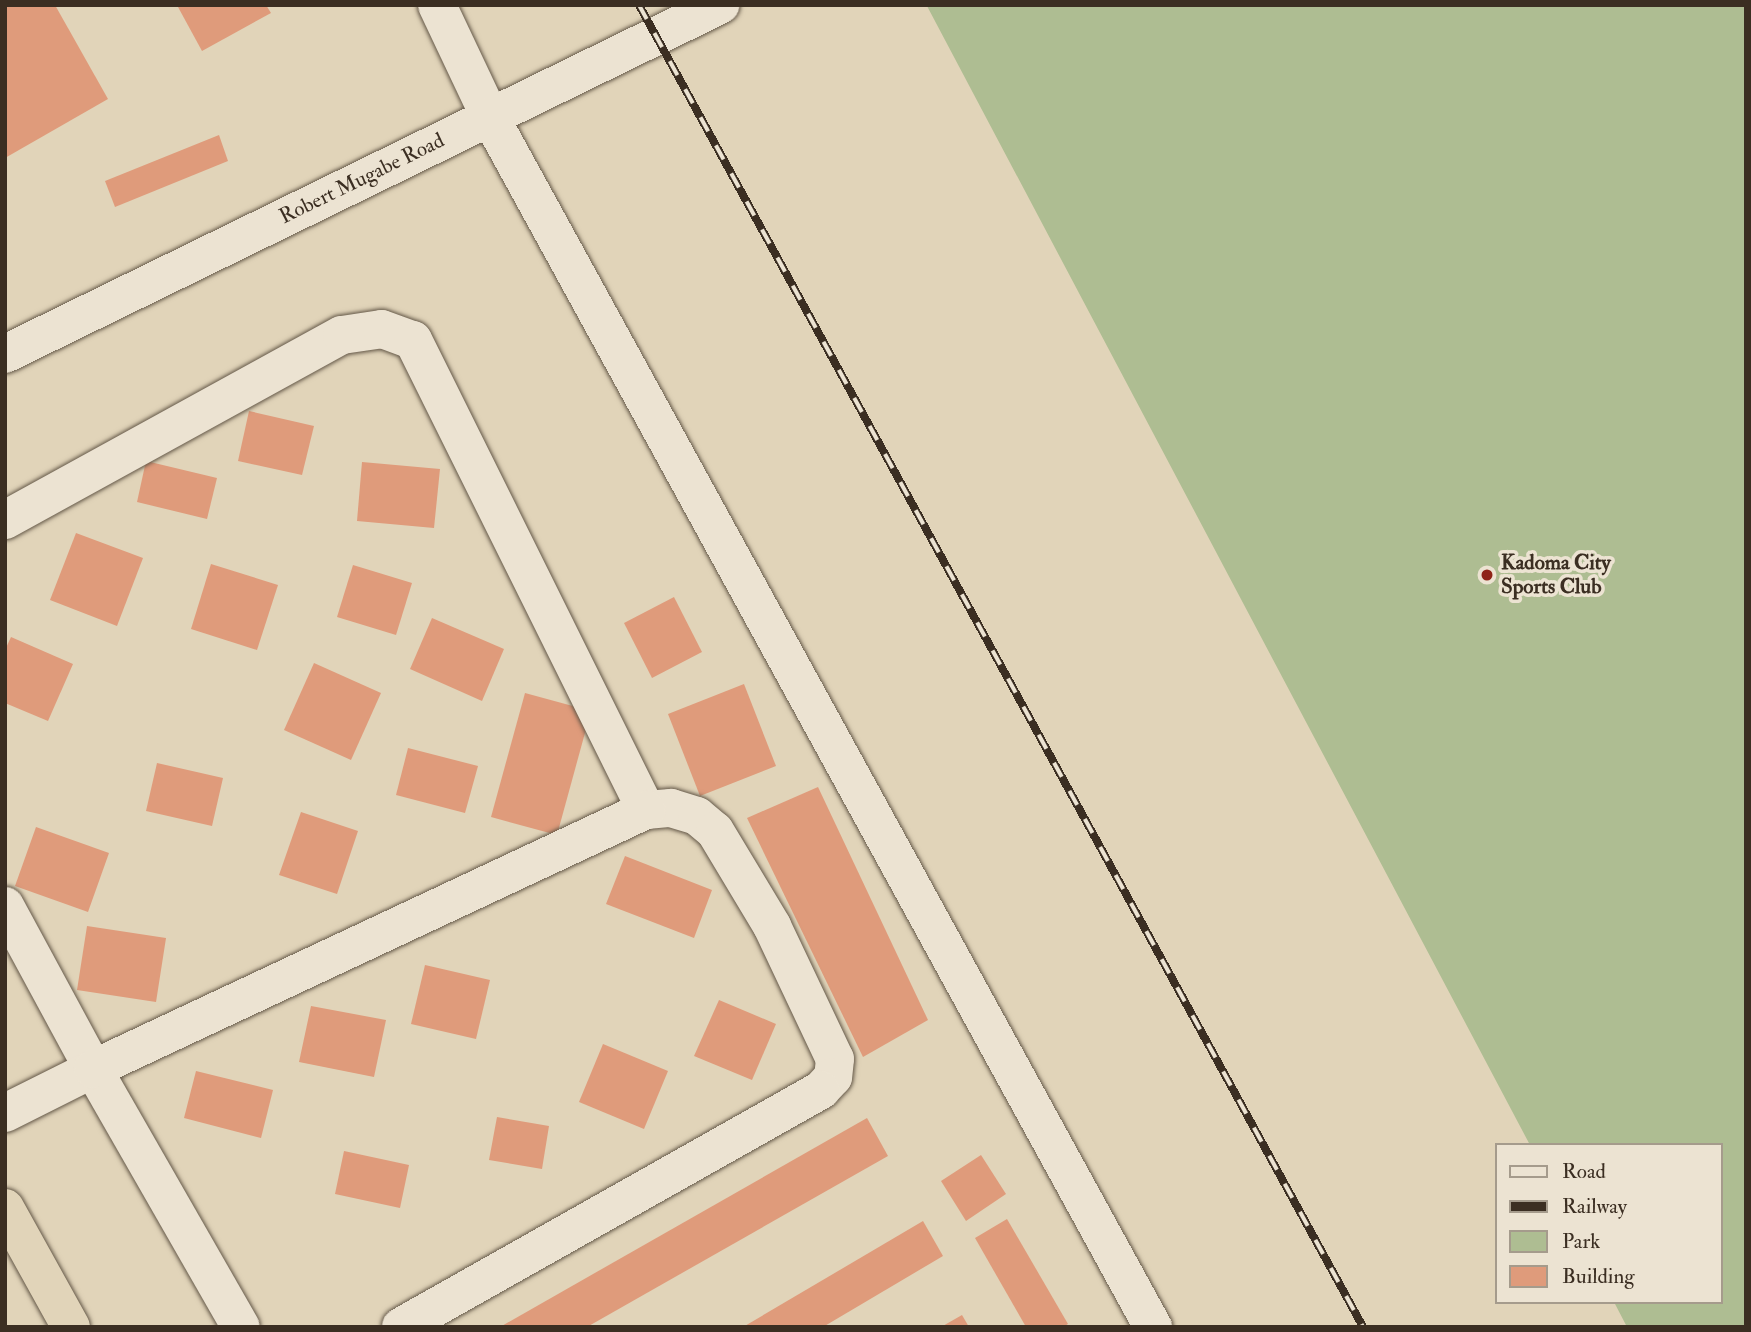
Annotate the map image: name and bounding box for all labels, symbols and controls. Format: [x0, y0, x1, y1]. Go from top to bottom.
street label: Robert Mugabe Road [275, 128, 449, 230]
place label: Kadoma City Sports Club [1501, 550, 1611, 600]
marker: Kadoma City Sports Club [1479, 567, 1495, 583]
legend [1496, 1143, 1723, 1304]
text: Road [1562, 1158, 1606, 1185]
text: Railway [1562, 1193, 1627, 1220]
text: Park [1562, 1228, 1600, 1255]
text: Building [1562, 1263, 1635, 1290]

